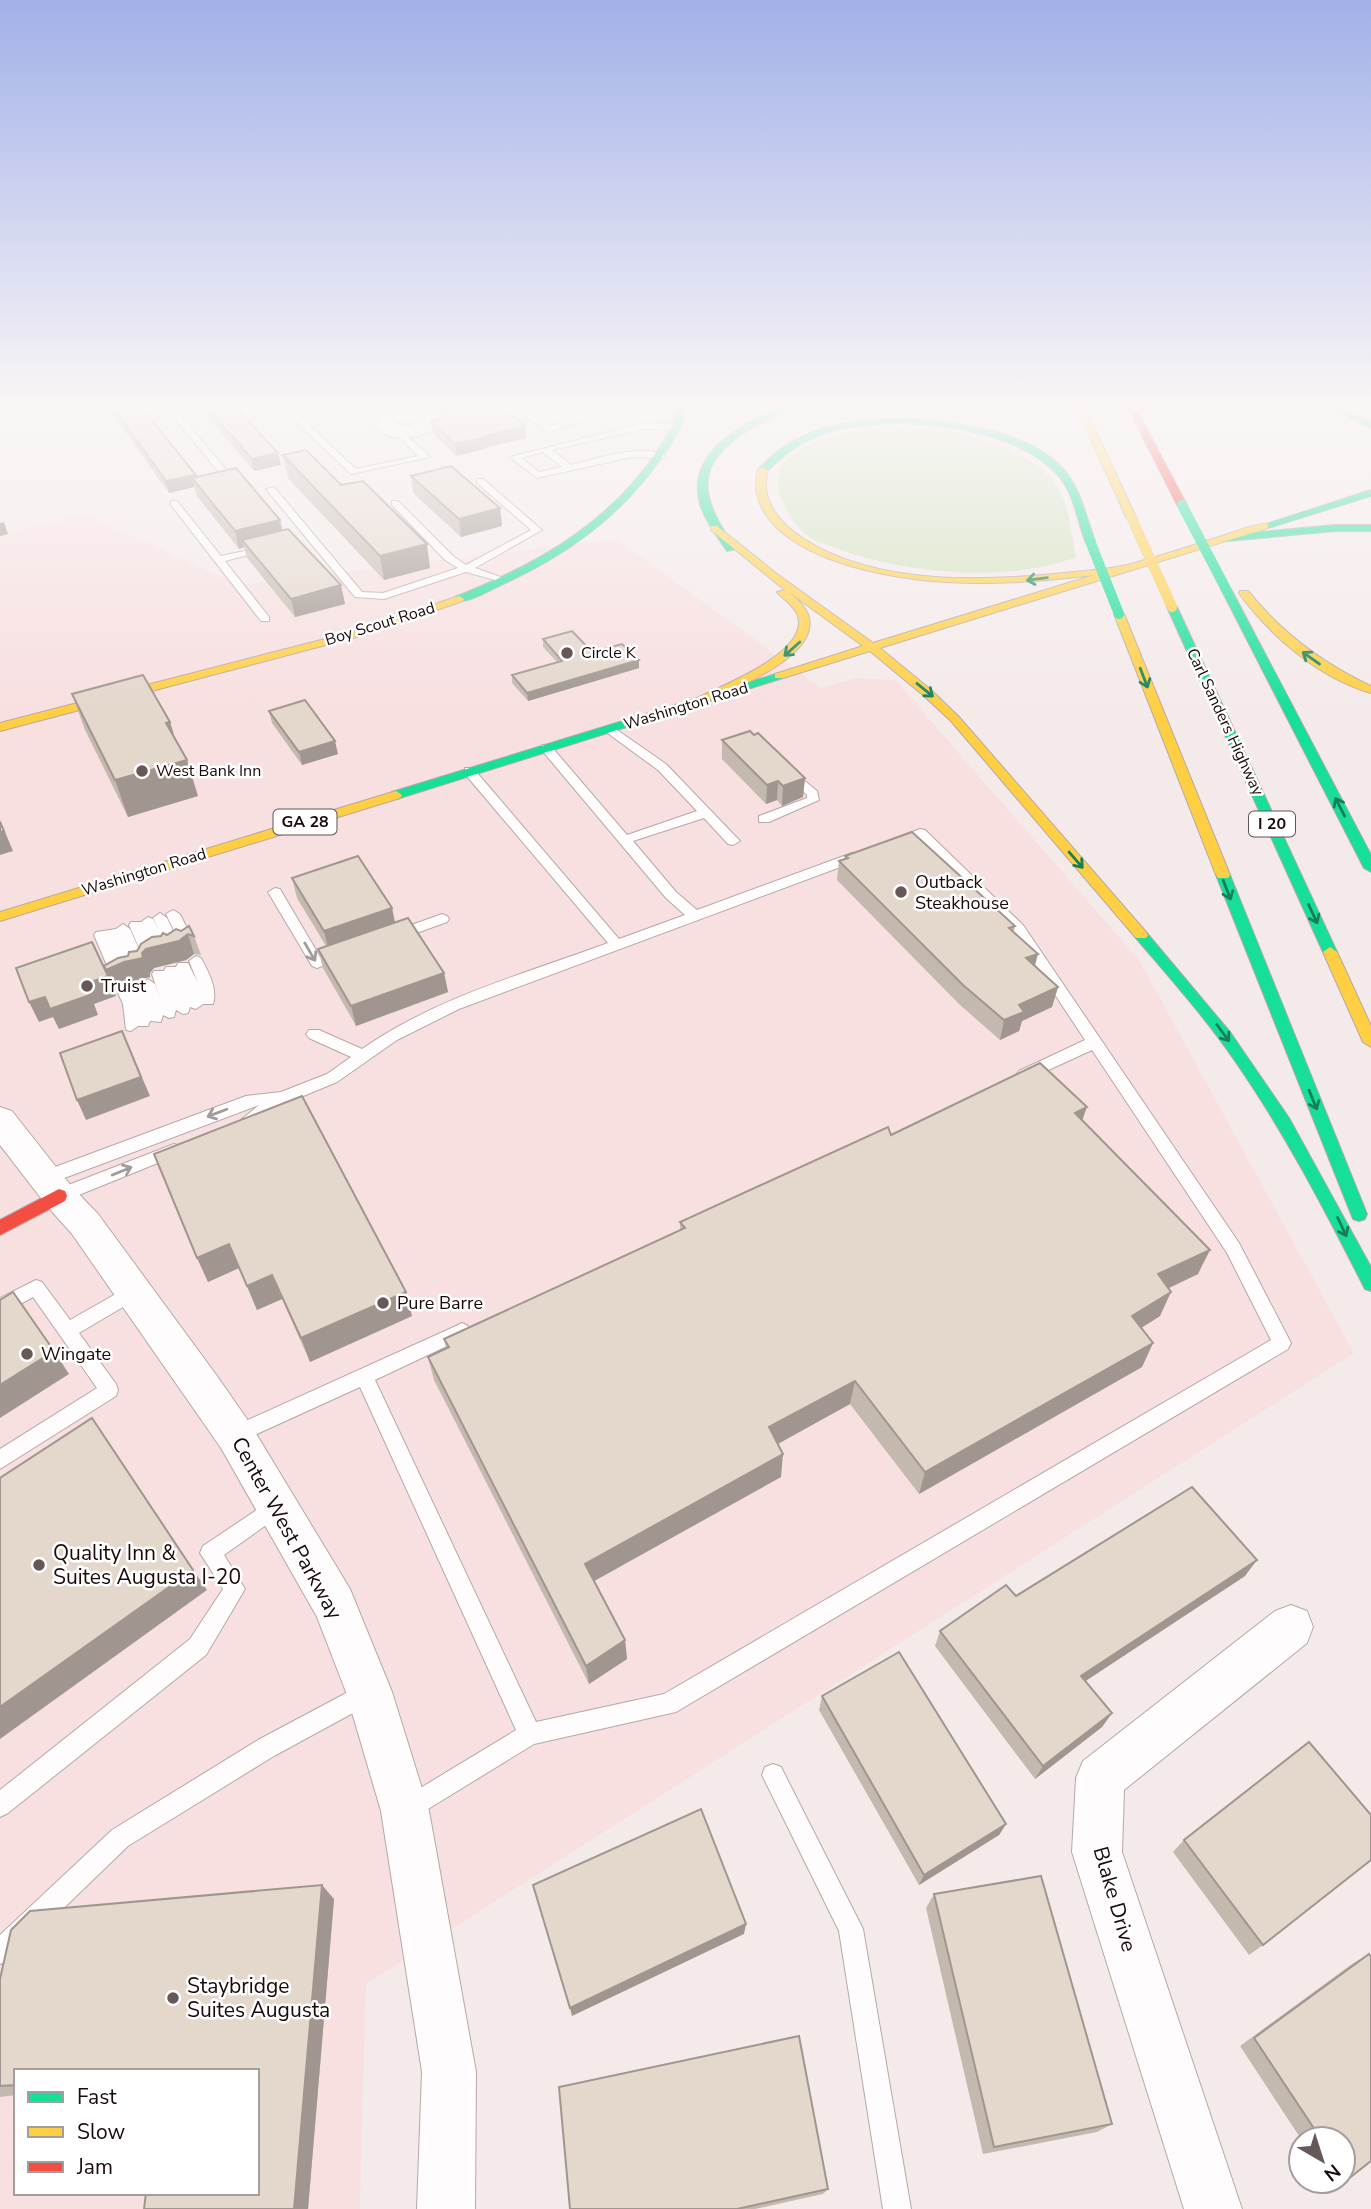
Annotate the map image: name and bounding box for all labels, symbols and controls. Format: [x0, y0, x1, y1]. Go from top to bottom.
one-way arrow [1027, 573, 1049, 586]
street label: Boy Scout Road [322, 597, 438, 651]
one-way arrow [783, 641, 801, 657]
place label: Circle K [581, 642, 637, 664]
marker: Circle K [559, 645, 575, 661]
street label: Carl Sanders Highway [1181, 645, 1269, 800]
one-way arrow [1302, 651, 1321, 665]
one-way arrow [1139, 666, 1152, 688]
street label: Washington Road [621, 677, 751, 735]
one-way arrow [916, 681, 934, 697]
place label: West Bank Inn [156, 760, 261, 782]
marker: West Bank Inn [134, 763, 150, 779]
one-way arrow [1332, 798, 1346, 818]
road number: GA 28 [274, 810, 336, 834]
road number: I 20 [1249, 811, 1295, 836]
street label: Washington Road [79, 843, 209, 901]
one-way arrow [1068, 850, 1084, 868]
place label: Outback Steakhouse [915, 870, 1009, 915]
one-way arrow [1222, 878, 1235, 900]
marker: Outback Steakhouse [893, 884, 909, 900]
one-way arrow [1307, 903, 1320, 924]
one-way arrow [303, 941, 317, 961]
place label: Truist [101, 974, 147, 998]
marker: Truist [79, 978, 95, 994]
one-way arrow [1215, 1023, 1230, 1042]
one-way arrow [1307, 1089, 1320, 1111]
one-way arrow [207, 1108, 229, 1120]
one-way arrow [111, 1163, 133, 1176]
one-way arrow [1336, 1216, 1349, 1237]
place label: Pure Barre [397, 1291, 483, 1315]
marker: Pure Barre [375, 1295, 391, 1311]
place label: Wingate [41, 1342, 111, 1366]
marker: Wingate [19, 1346, 35, 1362]
street label: Center West Parkway [225, 1432, 349, 1624]
place label: Quality Inn & Suites Augusta I-20 [53, 1539, 241, 1591]
marker: Quality Inn & Suites Augusta I-20 [31, 1557, 47, 1573]
street label: Blake Drive [1087, 1843, 1143, 1955]
place label: Staybridge Suites Augusta [187, 1972, 330, 2024]
marker: Staybridge Suites Augusta [165, 1990, 181, 2006]
legend [14, 2069, 259, 2195]
text: Fast [77, 2083, 117, 2111]
text: Slow [77, 2118, 126, 2146]
north arrow [1287, 2125, 1357, 2195]
text: Jam [76, 2153, 113, 2181]
text: N [1318, 2158, 1346, 2187]

